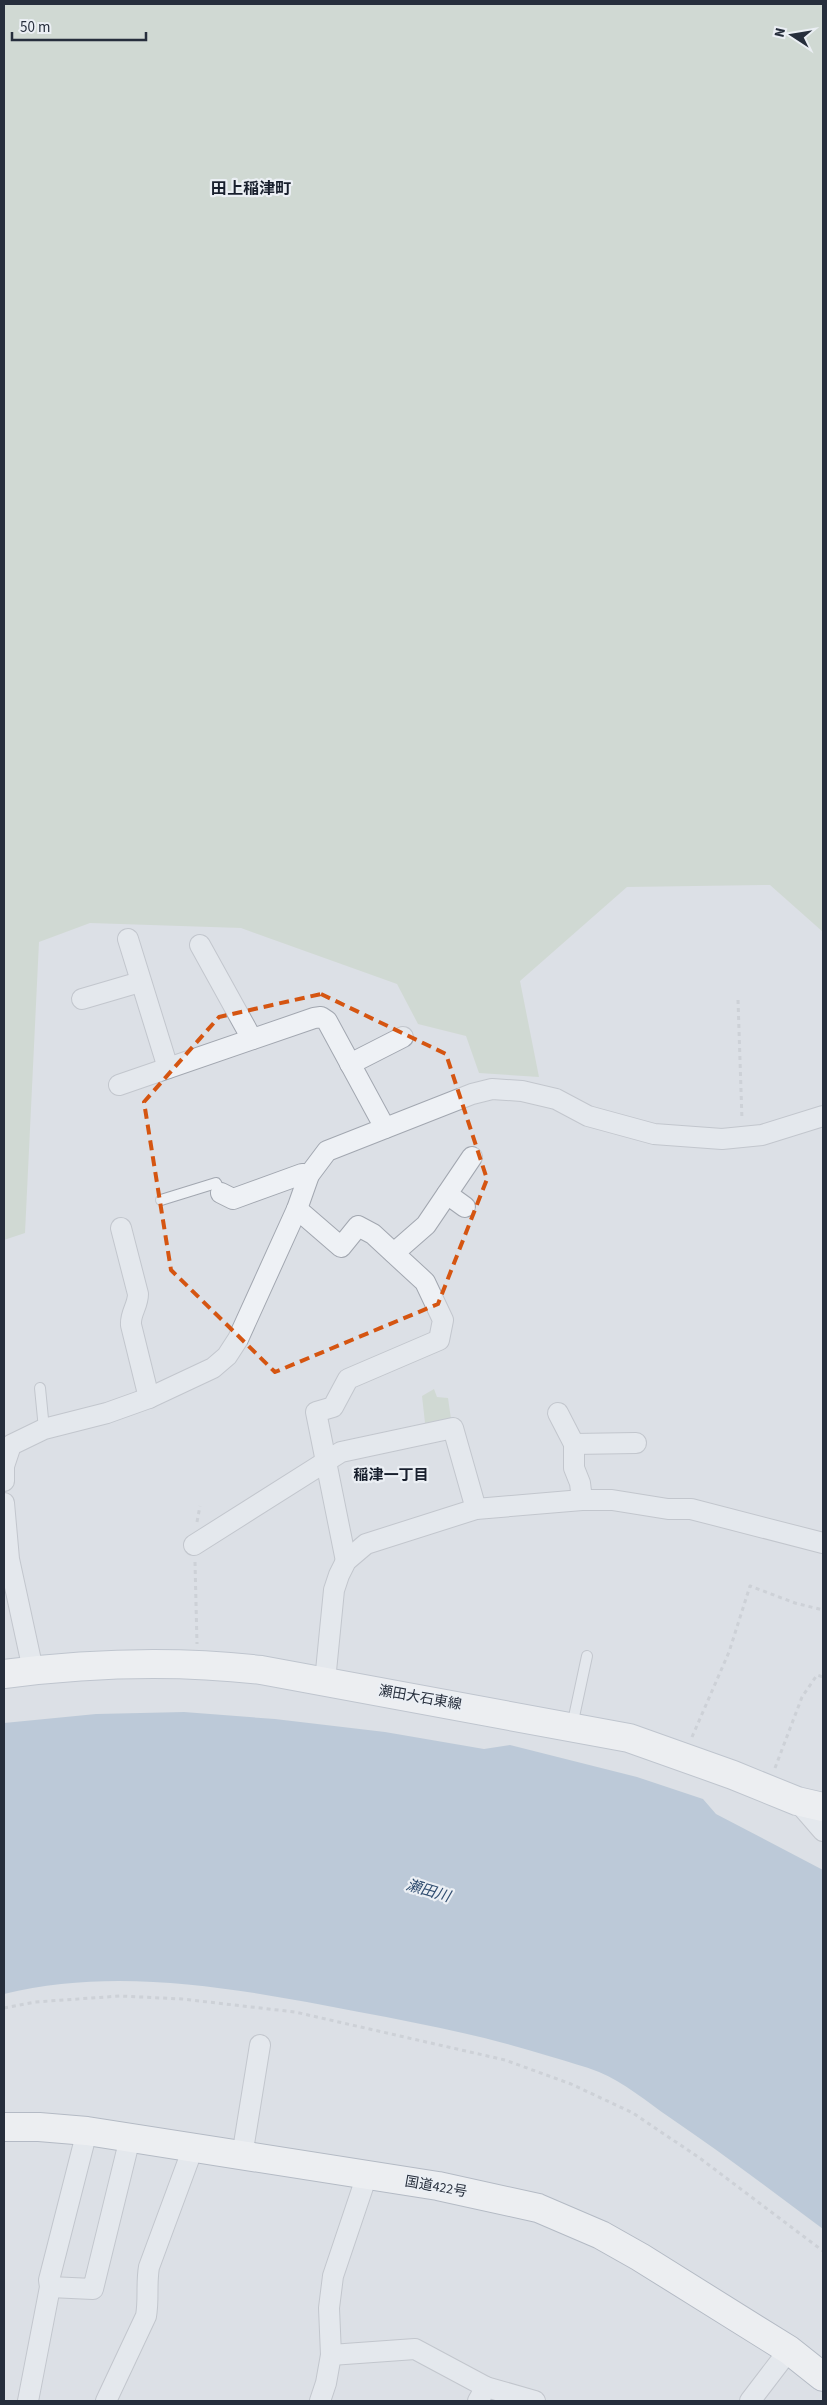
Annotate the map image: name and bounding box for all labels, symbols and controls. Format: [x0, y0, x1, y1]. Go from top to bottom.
scale bar [12, 10, 146, 42]
north arrow [767, 10, 817, 60]
text: 50 m [20, 17, 50, 38]
text: N [770, 26, 791, 39]
district label: 田上稲津町 [211, 178, 291, 200]
district label: 稲津一丁目 [353, 1465, 429, 1486]
street label: 瀬田大石東線 [377, 1681, 463, 1715]
water label: 瀬田川 [403, 1875, 454, 1908]
street label: 国道422号 [403, 2172, 469, 2202]

